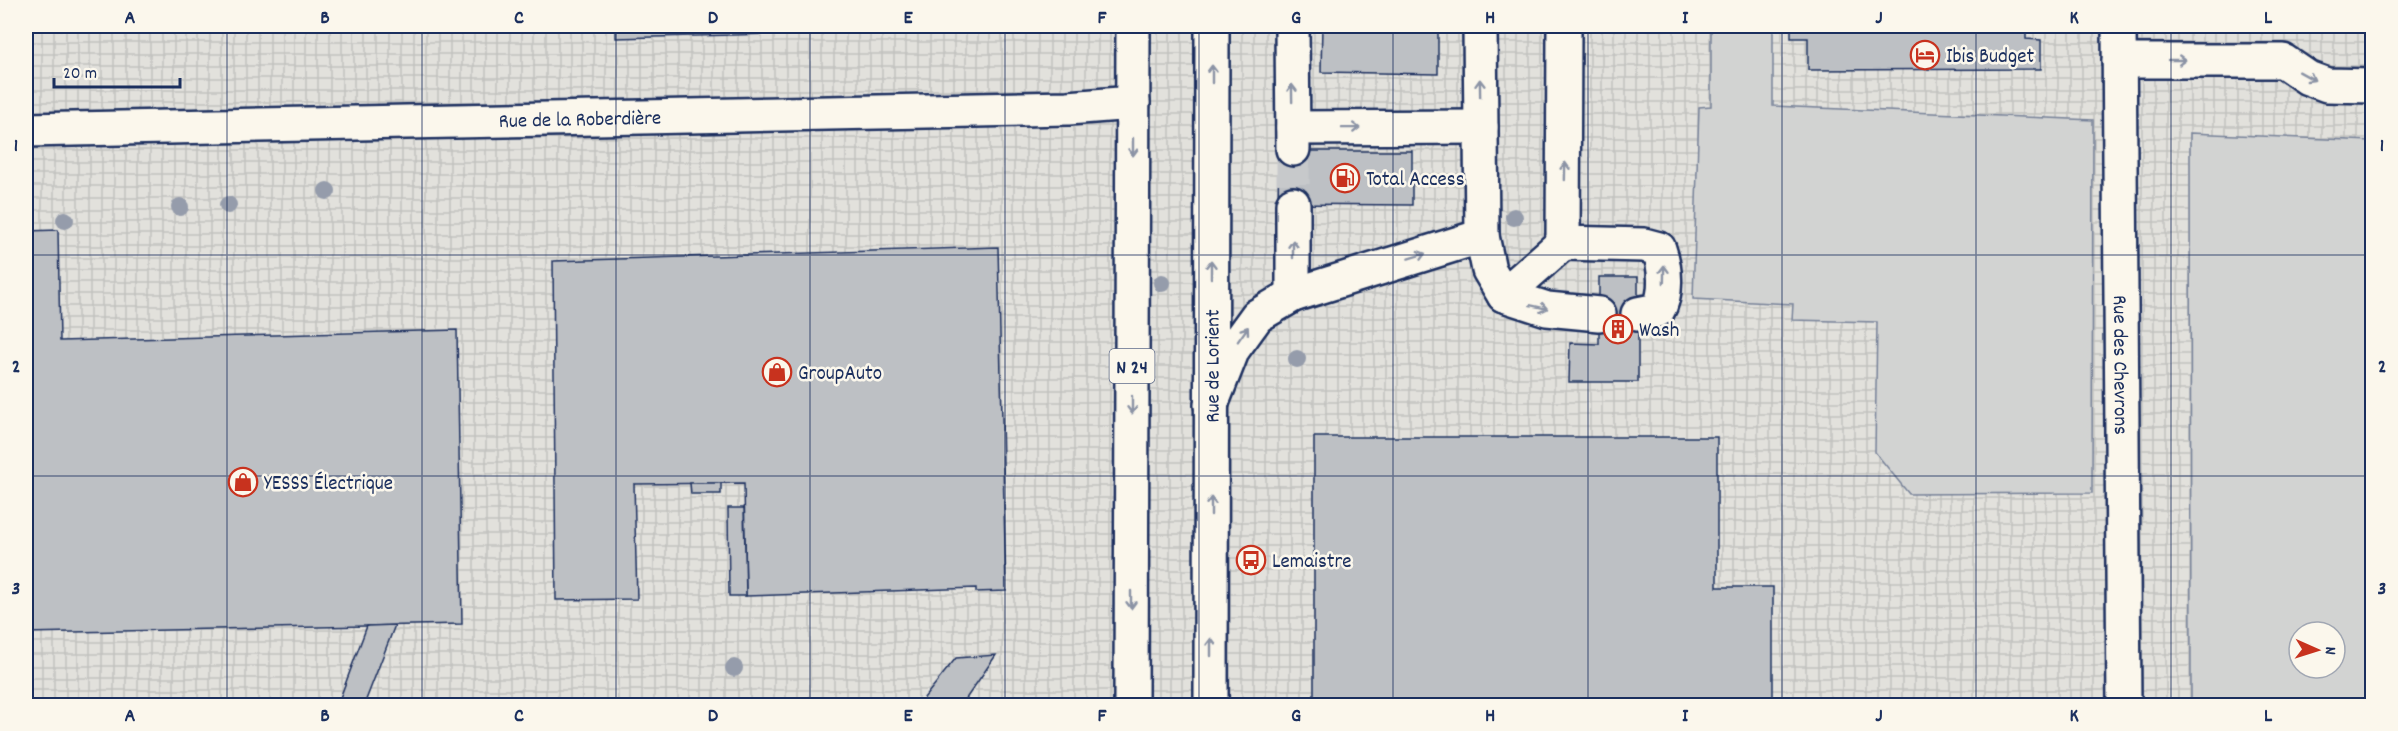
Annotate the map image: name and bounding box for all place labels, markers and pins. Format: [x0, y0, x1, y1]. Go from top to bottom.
hotel icon: Ibis Budget [1909, 39, 1941, 71]
place label: Ibis Budget [1946, 43, 2034, 73]
fuel station icon: Total Access [1329, 162, 1361, 194]
place label: Total Access [1366, 166, 1465, 196]
building icon: Wash [1602, 313, 1634, 345]
place label: Wash [1639, 317, 1679, 347]
shop icon: GroupAuto [761, 356, 793, 388]
place label: GroupAuto [798, 360, 882, 390]
shop icon: YESSS Électrique [227, 466, 259, 498]
place label: YESSS Électrique [264, 470, 393, 500]
bus stop icon: Lemaistre [1235, 544, 1267, 576]
place label: Lemaistre [1272, 548, 1352, 578]

